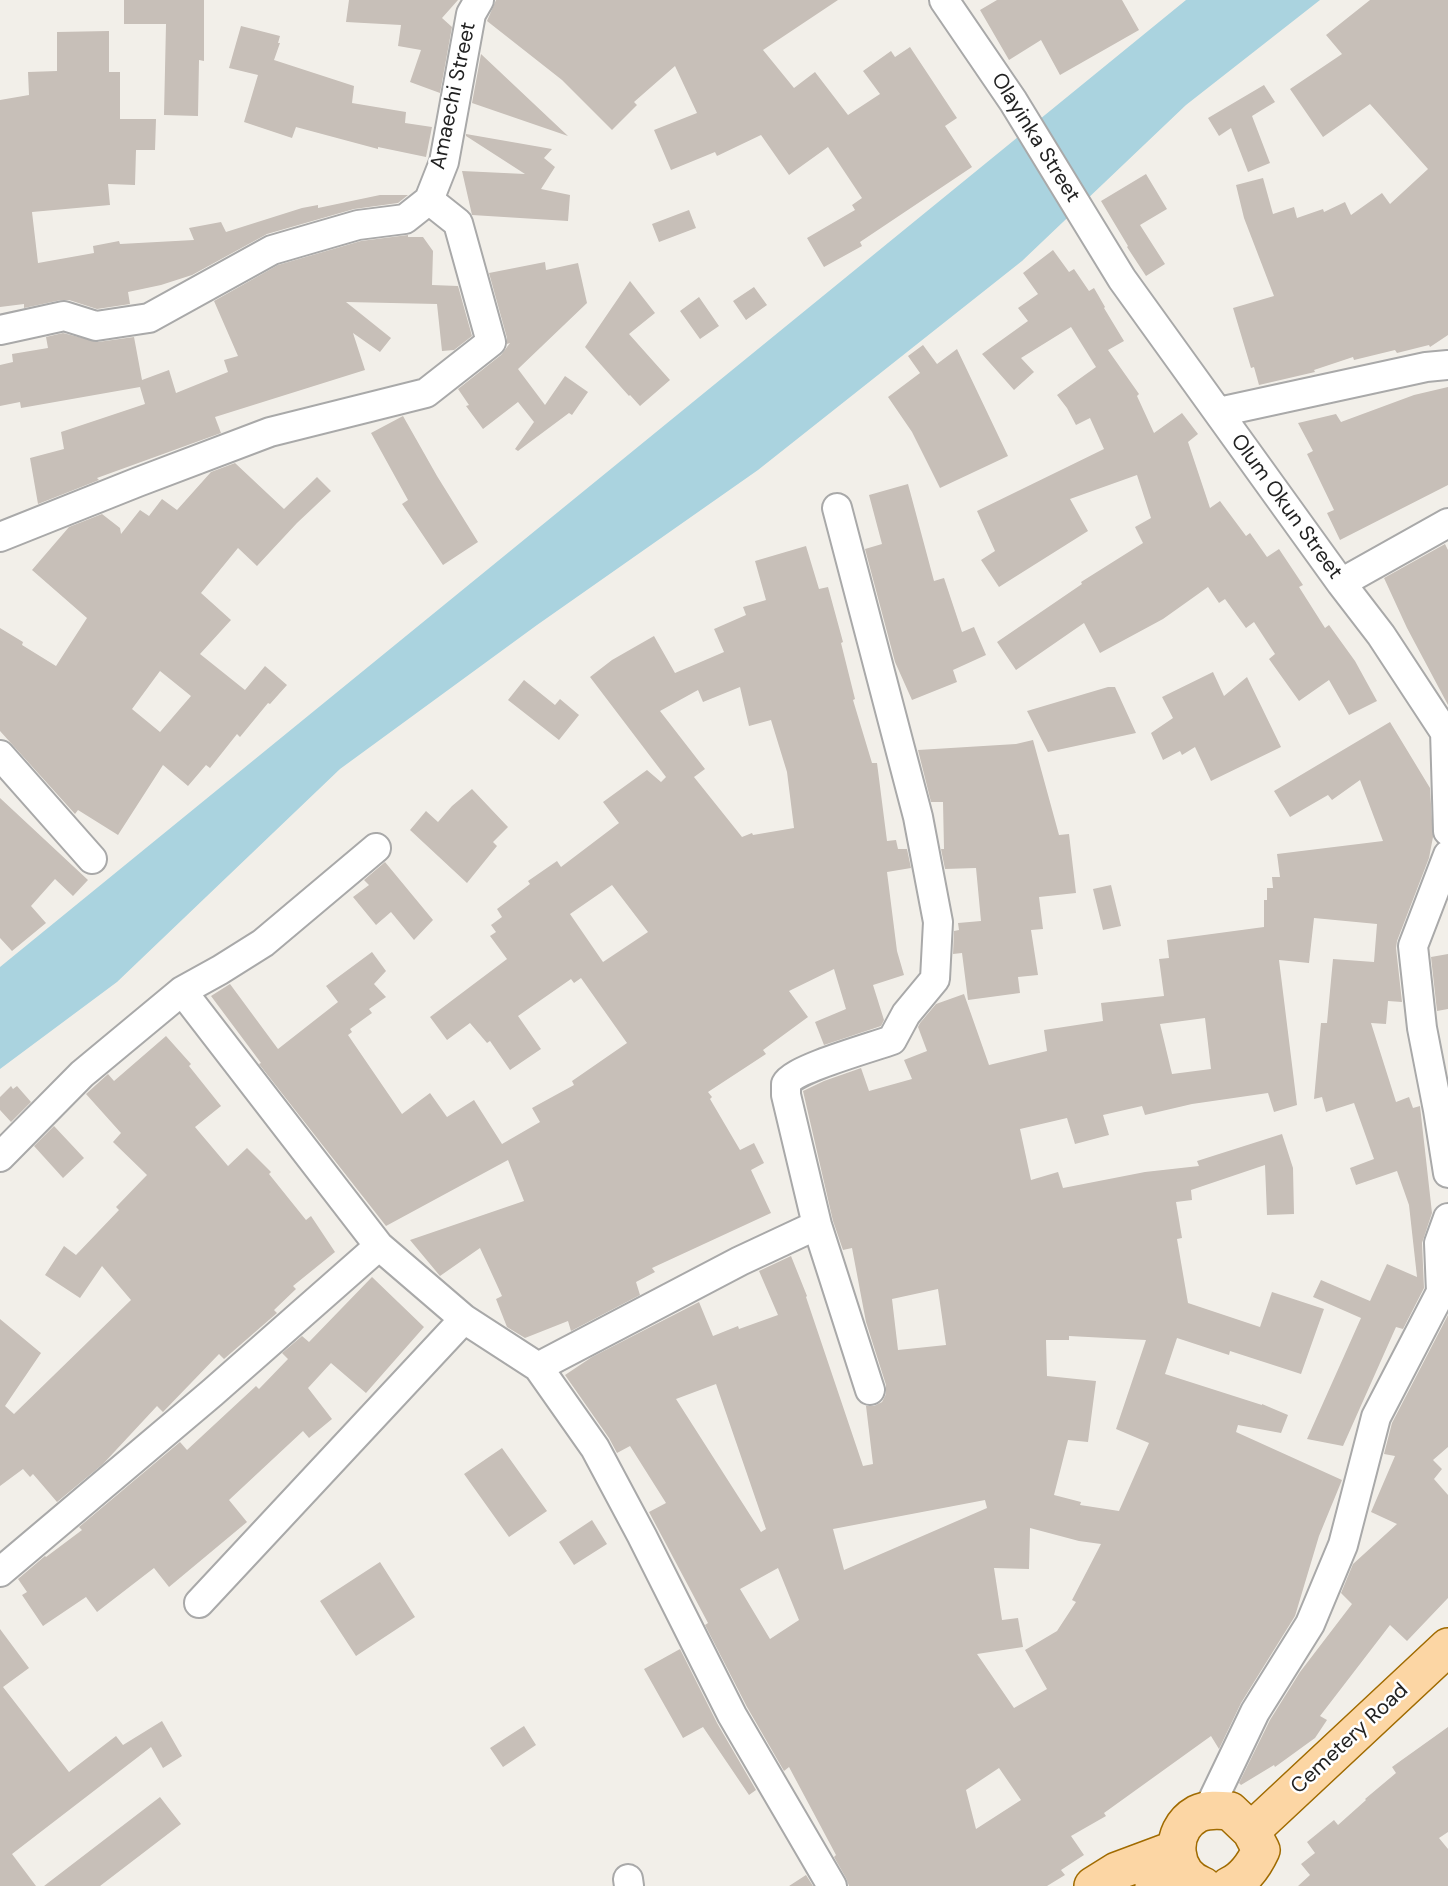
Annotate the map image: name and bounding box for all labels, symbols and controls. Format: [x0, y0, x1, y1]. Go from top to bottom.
street label: Amaechi Street [426, 20, 482, 172]
street label: Olayinka Street [985, 69, 1085, 207]
street label: Olum Okun Street [1225, 429, 1347, 585]
street label: Cemetery Road [1286, 1678, 1414, 1800]

